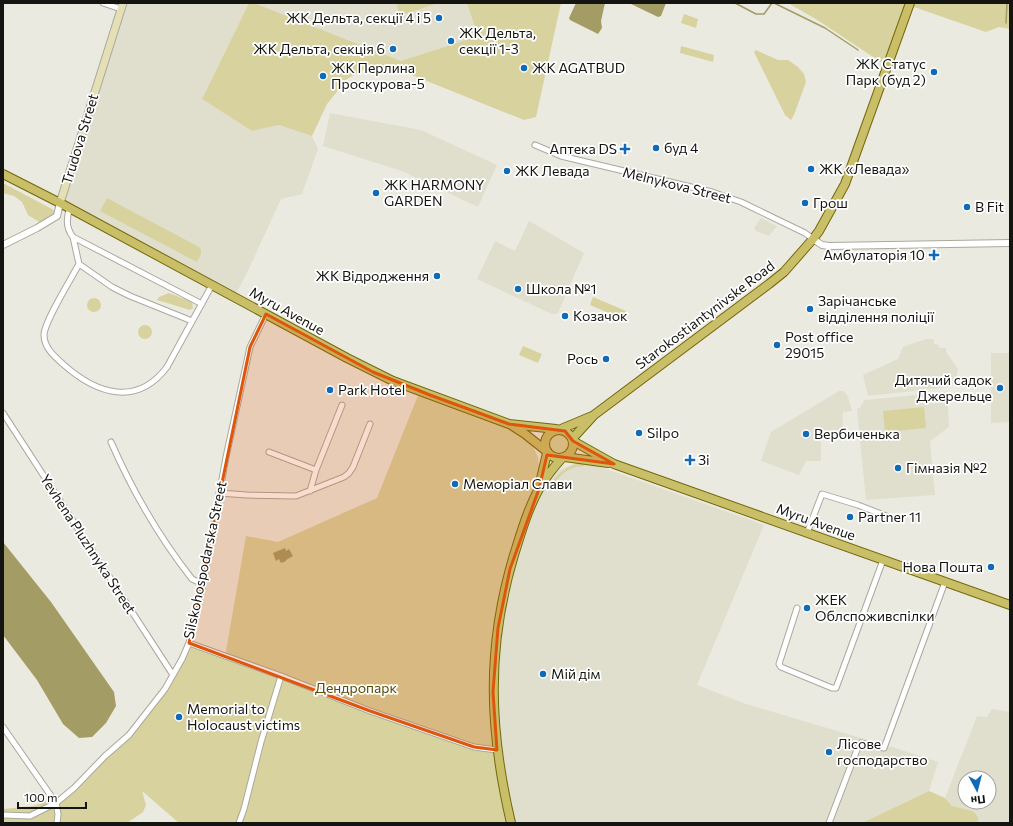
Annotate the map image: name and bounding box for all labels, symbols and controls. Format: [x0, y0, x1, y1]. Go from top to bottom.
place label: ЖК Дельта, секції 4 і 5 [286, 9, 431, 26]
marker: ЖК Дельта, секції 4 і 5 [434, 13, 444, 23]
place label: ЖК Дельта, секції 1-3 [459, 24, 536, 57]
marker: ЖК Дельта, секції 1-3 [446, 36, 456, 46]
place label: ЖК Дельта, секція 6 [253, 40, 385, 57]
marker: ЖК Дельта, секція 6 [388, 44, 398, 54]
place label: ЖК Статус Парк (буд 2) [846, 55, 926, 88]
place label: ЖК Перлина Проскурова-5 [331, 59, 425, 92]
place label: ЖК AGATBUD [532, 59, 625, 76]
marker: ЖК AGATBUD [519, 63, 529, 73]
marker: ЖК Статус Парк (буд 2) [929, 67, 939, 77]
marker: ЖК Перлина Проскурова-5 [318, 71, 328, 81]
street label: Trudova Street [58, 91, 101, 186]
place label: буд 4 [664, 139, 699, 156]
place label: Аптека DS [550, 140, 617, 157]
marker: буд 4 [651, 143, 661, 153]
marker: Аптека DS [620, 144, 630, 154]
place label: ЖК «Левада» [819, 160, 910, 177]
place label: ЖК Левада [515, 162, 590, 179]
street label: Melnykova Street [621, 163, 733, 206]
marker: ЖК «Левада» [806, 164, 816, 174]
marker: ЖК Левада [502, 166, 512, 176]
place label: ЖК HARMONY GARDEN [384, 176, 484, 209]
marker: ЖК HARMONY GARDEN [371, 188, 381, 198]
place label: Грош [813, 194, 848, 211]
marker: Грош [800, 198, 810, 208]
place label: B Fit [975, 198, 1004, 215]
marker: B Fit [962, 202, 972, 212]
place label: Амбулаторія 10 [823, 246, 925, 263]
marker: Амбулаторія 10 [928, 249, 940, 261]
street label: Starokostiantynivske Road [632, 257, 777, 372]
place label: ЖК Відродження [316, 267, 429, 284]
marker: ЖК Відродження [432, 271, 442, 281]
place label: Школа №1 [526, 280, 596, 297]
street label: Myru Avenue [247, 283, 328, 338]
marker: Школа №1 [513, 284, 523, 294]
place label: Зарічанське відділення поліції [818, 292, 935, 325]
marker: Зарічанське відділення поліції [805, 304, 815, 314]
place label: Козачок [573, 307, 628, 324]
marker: Козачок [560, 311, 570, 321]
place label: Post office 29015 [785, 328, 853, 361]
marker: Post office 29015 [772, 340, 782, 350]
place label: Рось [567, 350, 598, 367]
marker: Рось [601, 354, 611, 364]
place label: Дитячий садок Джерельце [895, 371, 993, 404]
place label: Park Hotel [338, 381, 405, 398]
marker: Дитячий садок Джерельце [995, 383, 1005, 393]
marker: Park Hotel [325, 385, 335, 395]
place label: Silpo [647, 424, 679, 441]
place label: Вербиченька [814, 425, 900, 442]
marker: Silpo [634, 428, 644, 438]
marker: Вербиченька [801, 429, 811, 439]
place label: Зі [698, 451, 710, 468]
marker: Зі [685, 455, 695, 465]
place label: Гімназія №2 [906, 459, 988, 476]
marker: Гімназія №2 [893, 463, 903, 473]
street label: Yevhena Pluzhnyka Street [37, 471, 140, 617]
place label: Меморіал Слави [463, 475, 572, 492]
street label: Silskohospodarska Street [179, 479, 230, 640]
marker: Меморіал Слави [450, 479, 460, 489]
street label: Myru Avenue [774, 499, 858, 544]
place label: Partner 11 [858, 508, 921, 525]
marker: Partner 11 [845, 512, 855, 522]
place label: Нова Пошта [902, 558, 983, 575]
marker: Нова Пошта [986, 562, 996, 572]
place label: ЖЕК Облспоживспілки [815, 591, 935, 624]
marker: ЖЕК Облспоживспілки [802, 603, 812, 613]
place label: Мій дім [551, 665, 601, 682]
marker: Мій дім [538, 669, 548, 679]
park label: Дендропарк [315, 679, 397, 696]
place label: Memorial to Holocaust victims [187, 700, 300, 733]
marker: Memorial to Holocaust victims [174, 712, 184, 722]
place label: Лісове господарство [837, 735, 928, 768]
marker: Лісове господарство [824, 747, 834, 757]
north arrow [957, 770, 997, 810]
scale bar [18, 784, 86, 810]
text: 100 m [24, 790, 58, 804]
text: Пн [970, 793, 986, 808]

